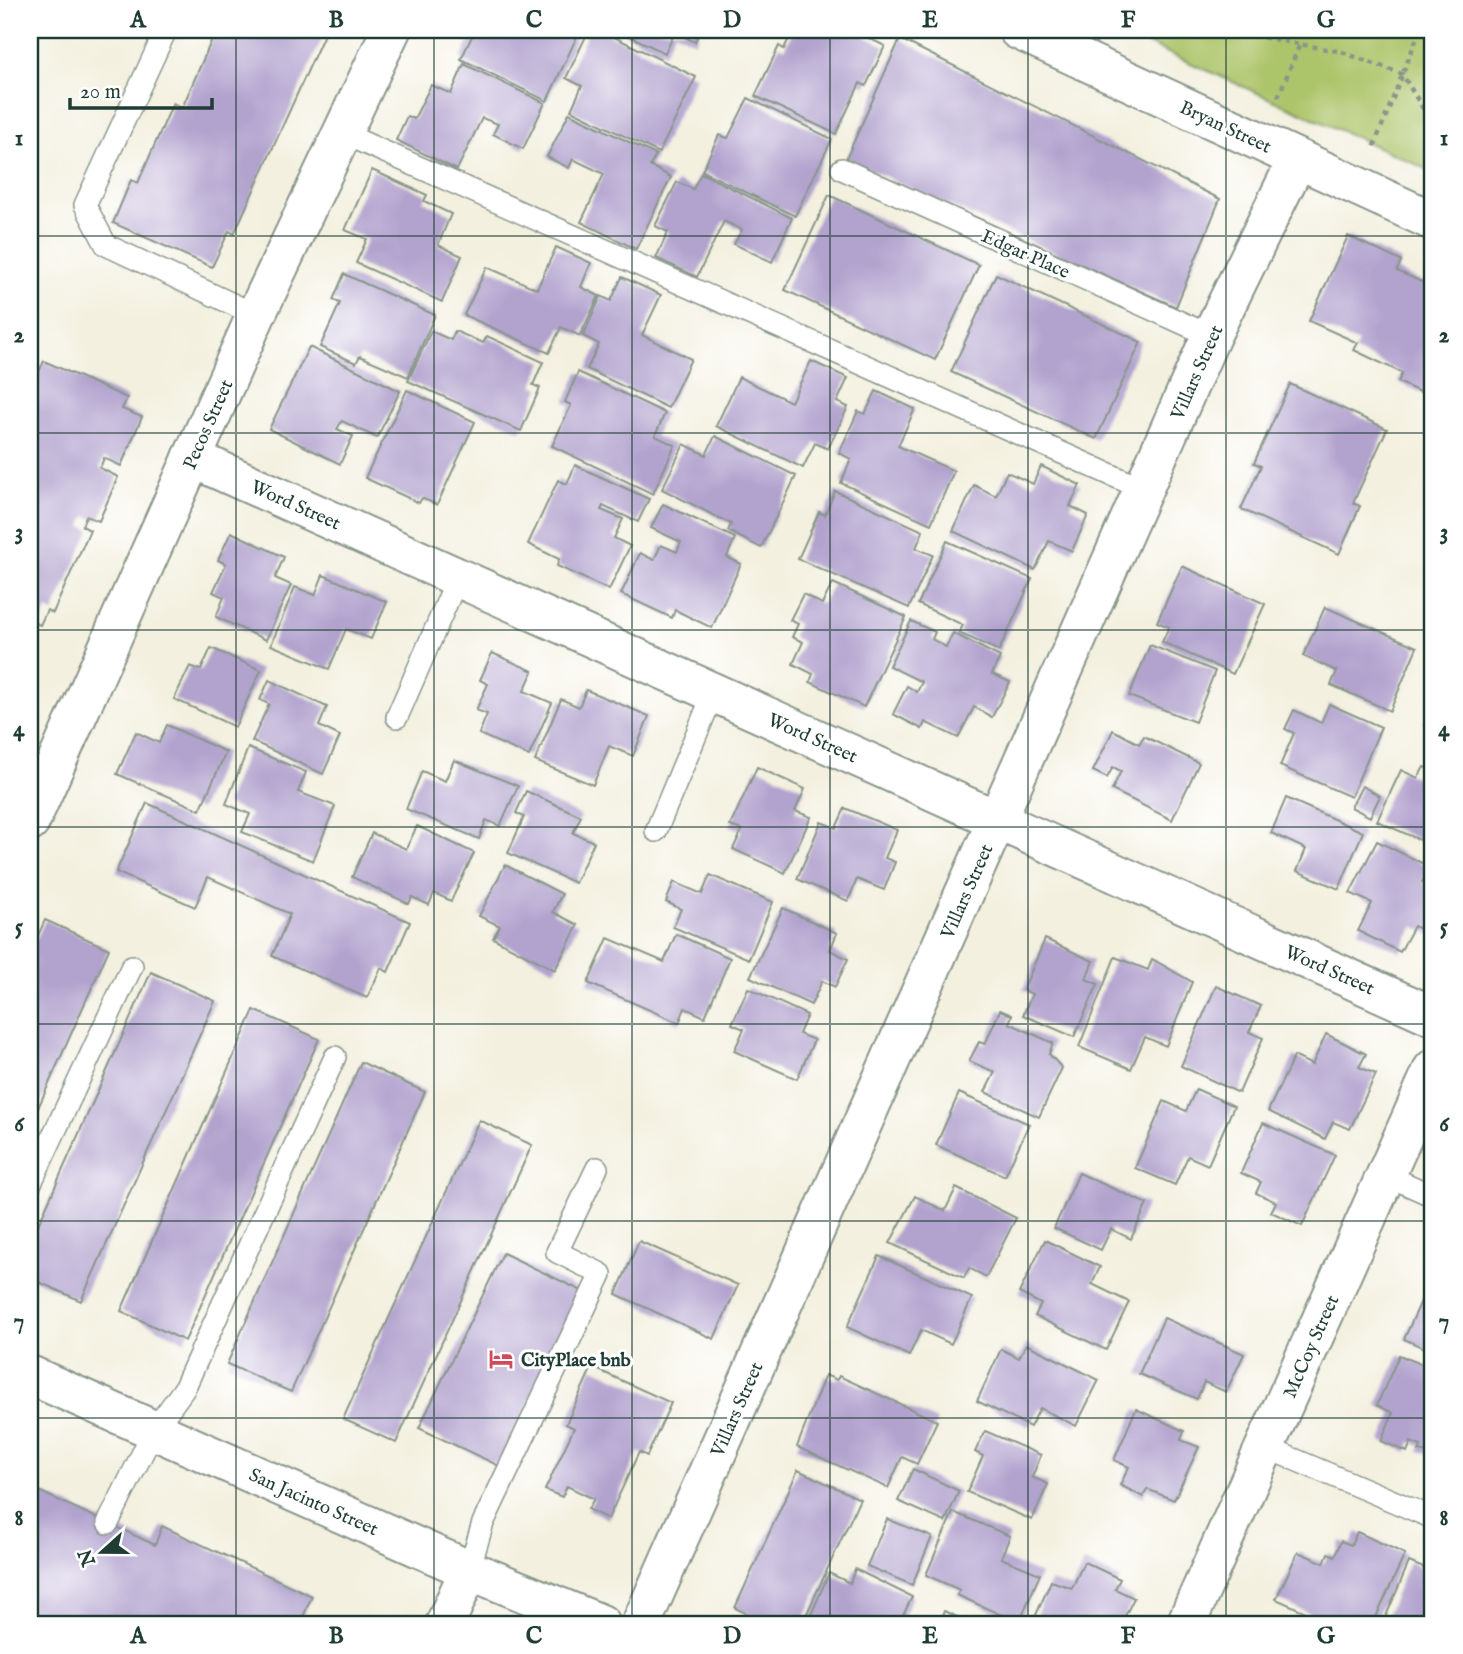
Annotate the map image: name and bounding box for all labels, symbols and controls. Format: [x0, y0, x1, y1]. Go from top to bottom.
text: A [129, 6, 147, 35]
text: B [328, 6, 344, 35]
text: C [526, 6, 543, 35]
text: D [723, 6, 741, 35]
text: E [922, 6, 938, 35]
text: F [1121, 6, 1136, 35]
text: G [1317, 6, 1336, 35]
scale bar [70, 66, 212, 110]
text: 20 m [80, 79, 121, 106]
street label: Bryan Street [1175, 96, 1275, 160]
text: 1 [15, 124, 23, 153]
text: 1 [1440, 124, 1448, 153]
street label: Edgar Place [977, 225, 1073, 285]
text: 2 [14, 321, 25, 350]
street label: Villars Street [1166, 321, 1230, 425]
text: 2 [1439, 321, 1450, 350]
street label: Pecos Street [178, 376, 239, 473]
street label: Word Street [247, 475, 344, 536]
text: 3 [15, 518, 23, 547]
text: 3 [1440, 518, 1448, 547]
street label: Word Street [764, 708, 861, 769]
text: 4 [13, 715, 25, 744]
text: 4 [1438, 715, 1450, 744]
street label: Villars Street [936, 840, 1000, 944]
text: 5 [15, 913, 24, 942]
text: 5 [1440, 913, 1449, 942]
street label: Word Street [1281, 940, 1378, 1001]
text: 6 [14, 1110, 25, 1139]
text: 6 [1439, 1110, 1450, 1139]
street label: McCoy Street [1278, 1291, 1345, 1402]
text: 7 [14, 1307, 24, 1336]
text: 7 [1439, 1307, 1449, 1336]
hotel icon: CityPlace bnb [487, 1345, 515, 1373]
place label: CityPlace bnb [521, 1349, 631, 1373]
street label: Villars Street [706, 1358, 770, 1462]
street label: San Jacinto Street [245, 1464, 382, 1542]
text: 8 [14, 1504, 24, 1533]
text: 8 [1439, 1504, 1449, 1533]
north arrow [66, 1518, 136, 1588]
text: N [74, 1545, 103, 1570]
text: A [129, 1622, 147, 1651]
text: B [328, 1622, 344, 1651]
text: C [526, 1622, 543, 1651]
text: D [723, 1622, 741, 1651]
text: E [922, 1622, 938, 1651]
text: F [1121, 1622, 1136, 1651]
text: G [1317, 1622, 1336, 1651]

